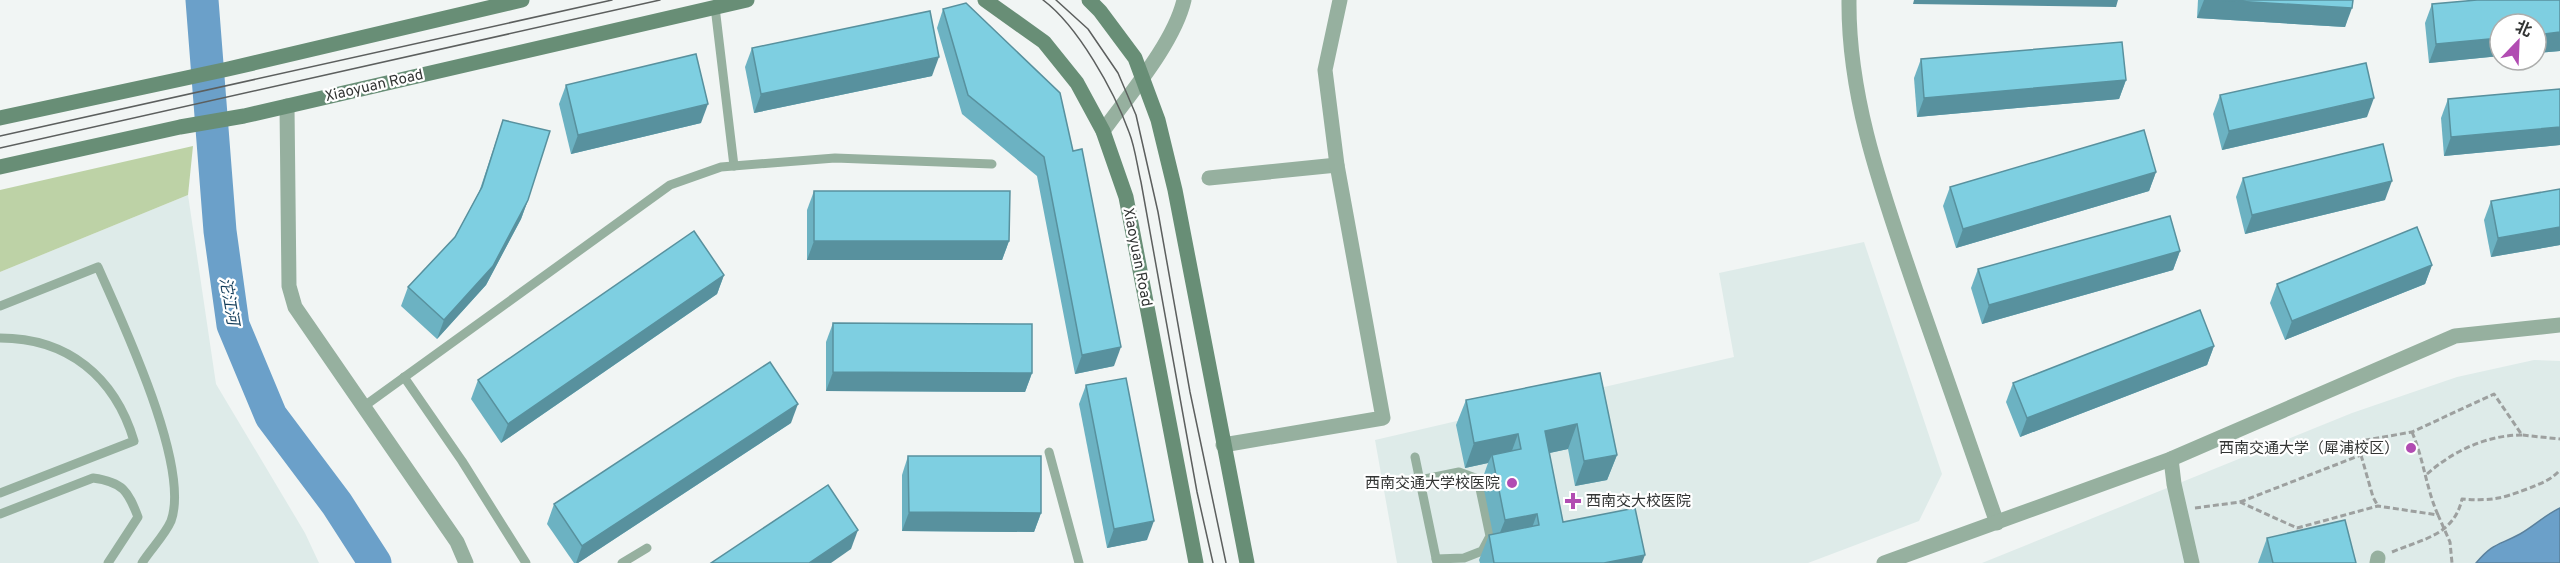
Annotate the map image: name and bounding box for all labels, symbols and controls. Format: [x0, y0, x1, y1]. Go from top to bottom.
north arrow [2488, 12, 2548, 72]
text: 北 [2512, 18, 2534, 42]
street label: Xiaoyuan Road [323, 66, 425, 107]
street label: Xiaoyuan Road [1118, 206, 1155, 308]
water label: 沱江河 [214, 276, 243, 330]
place label: 西南交通大学（犀浦校区） [2219, 439, 2399, 459]
marker: 西南交通大学（犀浦校区） [2404, 441, 2418, 455]
place label: 西南交通大学校医院 [1365, 474, 1500, 494]
marker: 西南交通大学校医院 [1505, 476, 1519, 490]
marker: 西南交大校医院 [1564, 492, 1582, 510]
place label: 西南交大校医院 [1586, 492, 1691, 512]

